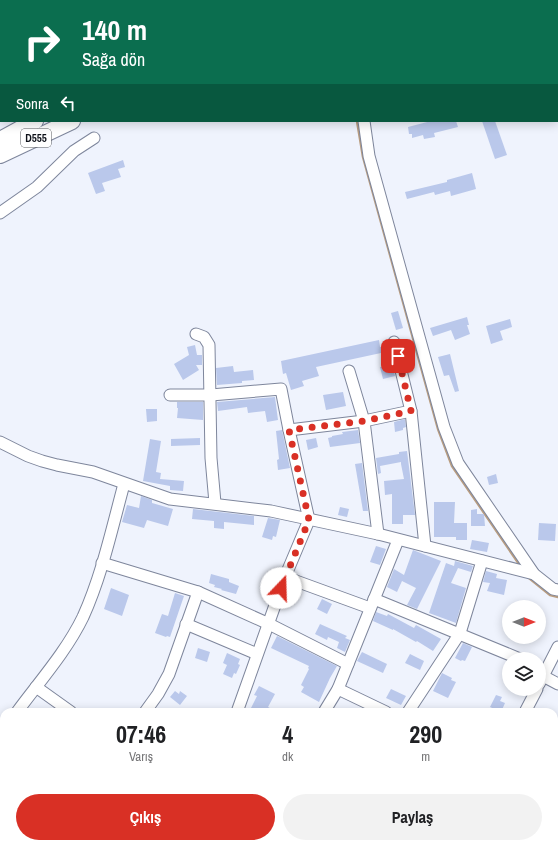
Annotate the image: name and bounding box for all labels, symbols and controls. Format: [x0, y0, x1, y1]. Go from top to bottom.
text: 140 m [82, 11, 147, 49]
icon: right [16, 16, 68, 68]
text: Sağa dön [82, 47, 145, 72]
icon: left [57, 92, 79, 114]
text: Sonra [16, 93, 49, 114]
road number: D555 [21, 129, 51, 147]
pin [381, 339, 415, 373]
icon: arrive [387, 345, 409, 367]
position arrow [260, 567, 302, 609]
north arrow [502, 600, 546, 644]
map controls [502, 600, 546, 696]
button: layers [502, 652, 546, 696]
text: 07:46 [116, 718, 166, 750]
text: 4 [282, 718, 293, 750]
text: 290 [409, 718, 442, 750]
text: Varış [129, 748, 153, 765]
text: dk [282, 748, 293, 765]
text: m [421, 748, 430, 765]
button: Çıkış [16, 794, 275, 840]
button: Paylaş [283, 794, 542, 840]

